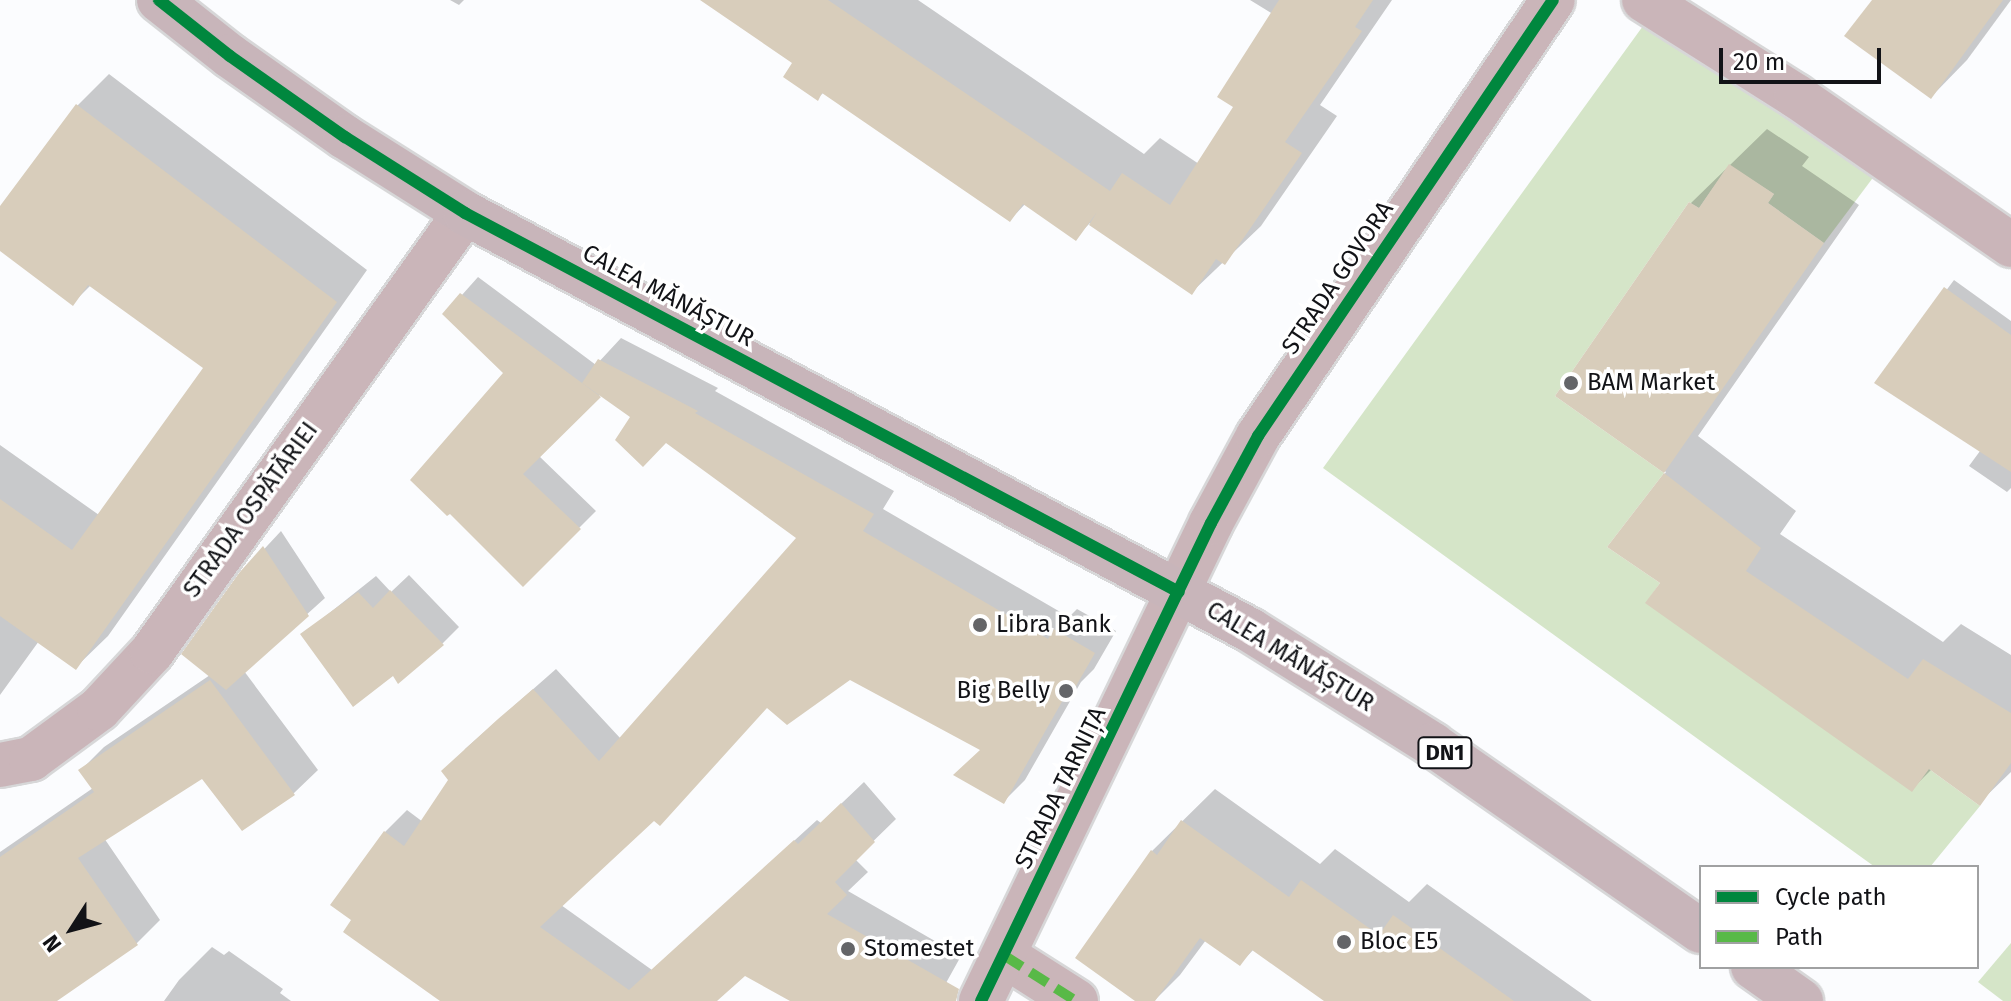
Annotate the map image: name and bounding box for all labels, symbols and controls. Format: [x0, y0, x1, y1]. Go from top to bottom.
scale bar [1723, 32, 1885, 82]
text: 20 m [1733, 48, 1785, 76]
street label: STRADA GOVORA [1276, 196, 1400, 360]
street label: CALEA MĂNĂȘTUR [577, 239, 759, 353]
place label: BAM Market [1587, 369, 1715, 397]
marker: BAM Market [1562, 374, 1580, 392]
street label: STRADA OSPĂTĂRIEI [178, 417, 324, 603]
street label: CALEA MĂNĂȘTUR [1201, 596, 1379, 718]
place label: Libra Bank [996, 611, 1111, 639]
marker: Libra Bank [971, 616, 989, 634]
place label: Big Belly [956, 677, 1050, 705]
marker: Big Belly [1057, 682, 1075, 700]
street label: STRADA TARNIȚA [1009, 702, 1113, 874]
road number: DN1 [1417, 735, 1473, 771]
legend [1699, 865, 1979, 969]
text: Cycle path [1775, 883, 1887, 911]
north arrow [32, 889, 112, 969]
text: Path [1775, 923, 1823, 951]
place label: Bloc E5 [1360, 928, 1438, 956]
text: N [37, 930, 67, 957]
marker: Bloc E5 [1335, 933, 1353, 951]
place label: Stomestet [864, 935, 974, 963]
marker: Stomestet [839, 940, 857, 958]

